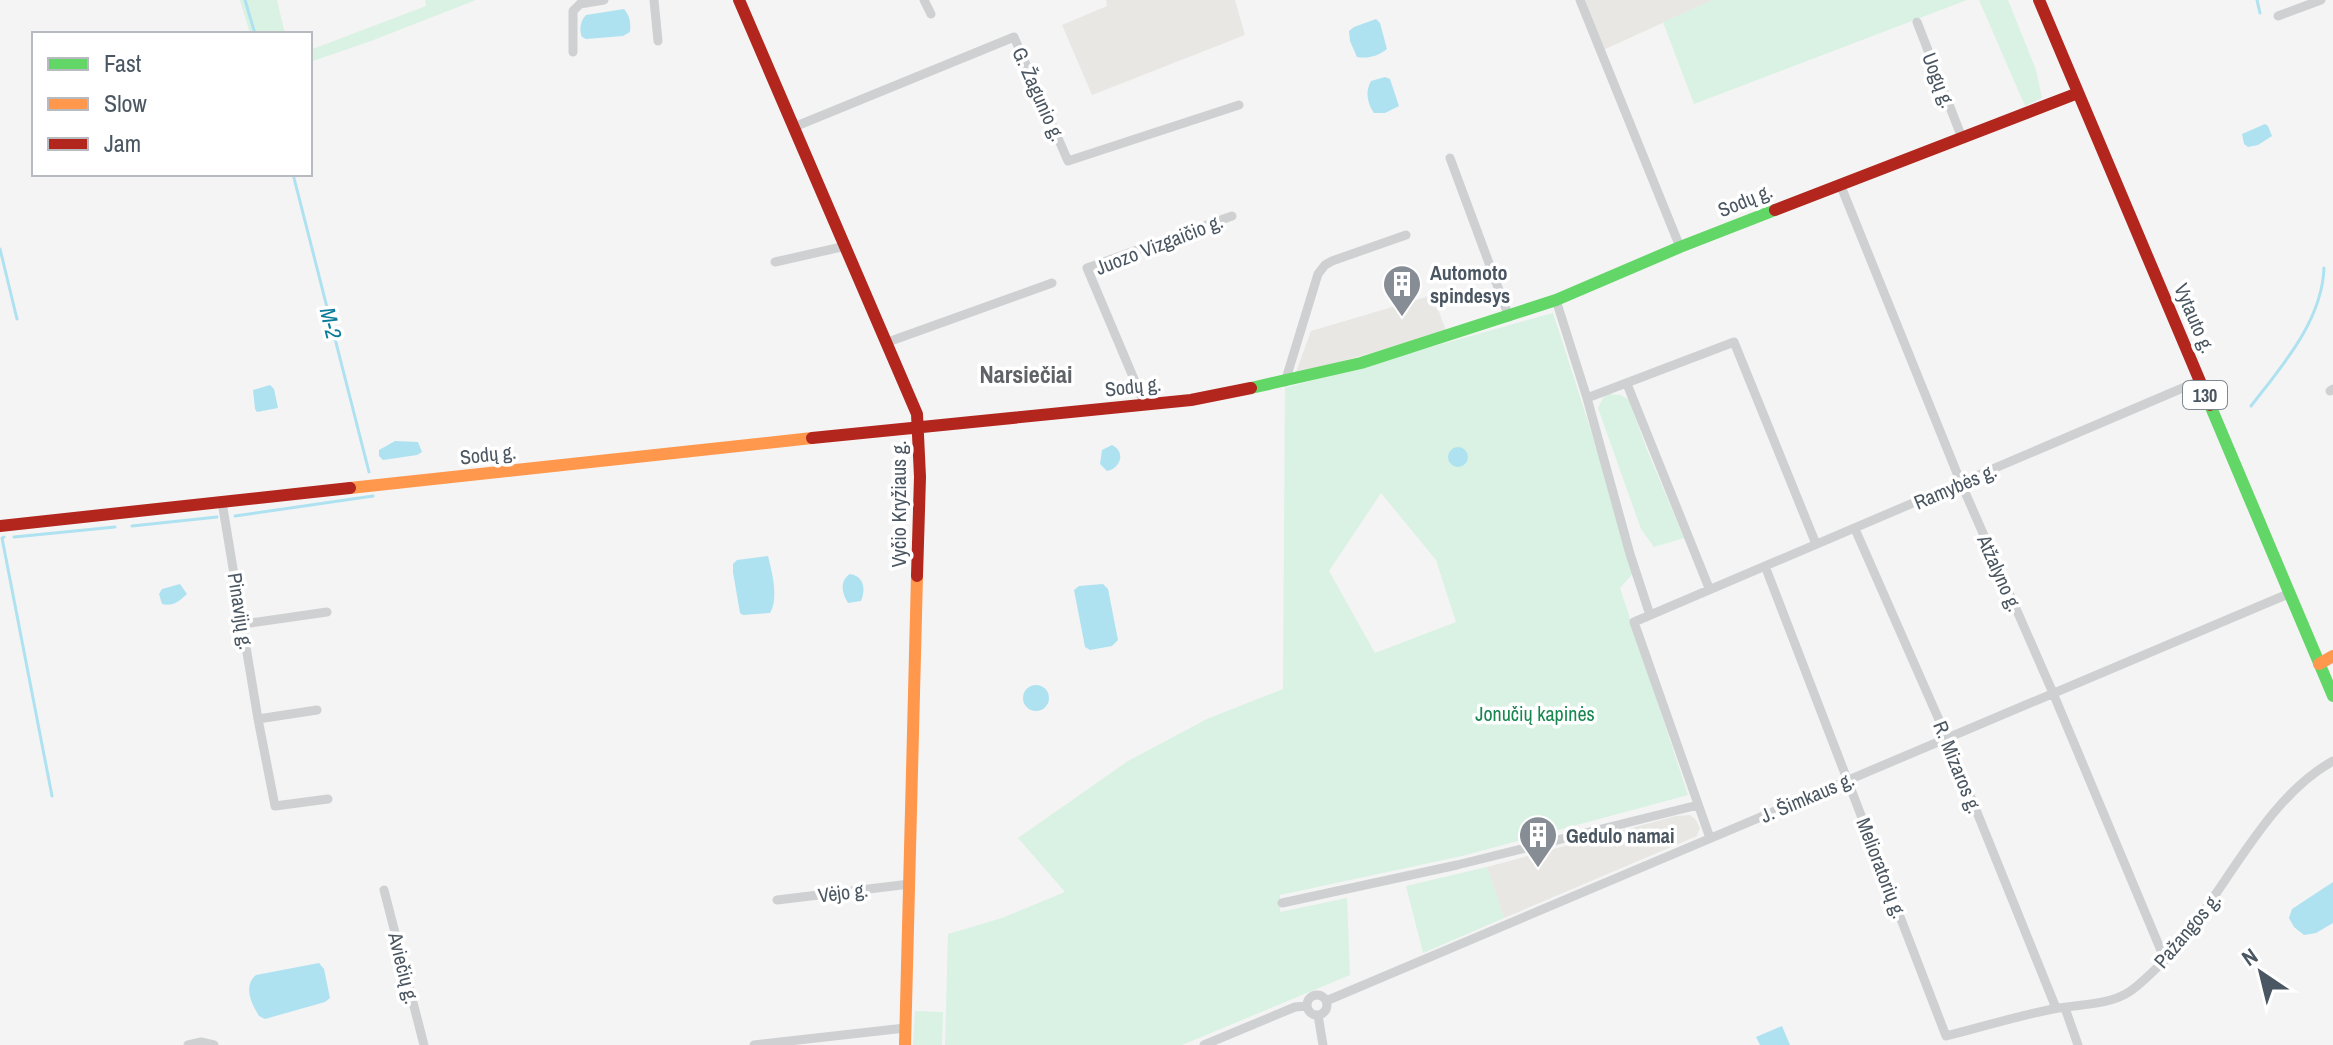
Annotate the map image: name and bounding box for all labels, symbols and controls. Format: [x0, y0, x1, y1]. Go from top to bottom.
legend [32, 32, 312, 176]
street label: G. Žagunio g. [1006, 43, 1072, 145]
text: Fast [104, 47, 142, 79]
street label: Uogų g. [1916, 48, 1962, 112]
text: Slow [104, 87, 147, 119]
text: Jam [104, 127, 141, 159]
street label: Sodų g. [1714, 177, 1776, 223]
street label: Juozo Vizgaičio g. [1091, 207, 1227, 281]
place label: Automoto spindesys [1430, 259, 1510, 309]
building icon: Automoto spindesys [1381, 263, 1423, 318]
street label: Vytauto g. [2168, 279, 2222, 357]
water label: M-2 [313, 304, 350, 343]
district label: Narsiečiai [980, 358, 1073, 390]
street label: Sodų g. [1103, 370, 1163, 402]
road number: 130 [2183, 381, 2227, 409]
street label: Sodų g. [458, 438, 518, 470]
street label: Vyčio Kryžiaus g. [885, 440, 912, 568]
street label: Ramybės g. [1909, 456, 2001, 516]
street label: Atžalyno g. [1971, 530, 2029, 616]
street label: Pinavijų g. [222, 571, 260, 651]
park label: Jonučių kapinės [1475, 700, 1595, 727]
street label: R. Mizaros g. [1927, 717, 1989, 817]
street label: J. Šimkaus g. [1756, 765, 1858, 829]
building icon: Gedulo namai [1517, 814, 1559, 869]
street label: Melioratorių g. [1850, 814, 1914, 922]
place label: Gedulo namai [1566, 822, 1674, 849]
street label: Vėjo g. [816, 876, 870, 908]
street label: Pažangos g. [2147, 886, 2227, 974]
street label: Aviečių g. [382, 929, 426, 1007]
north arrow [2221, 933, 2301, 1013]
text: N [2236, 941, 2263, 973]

